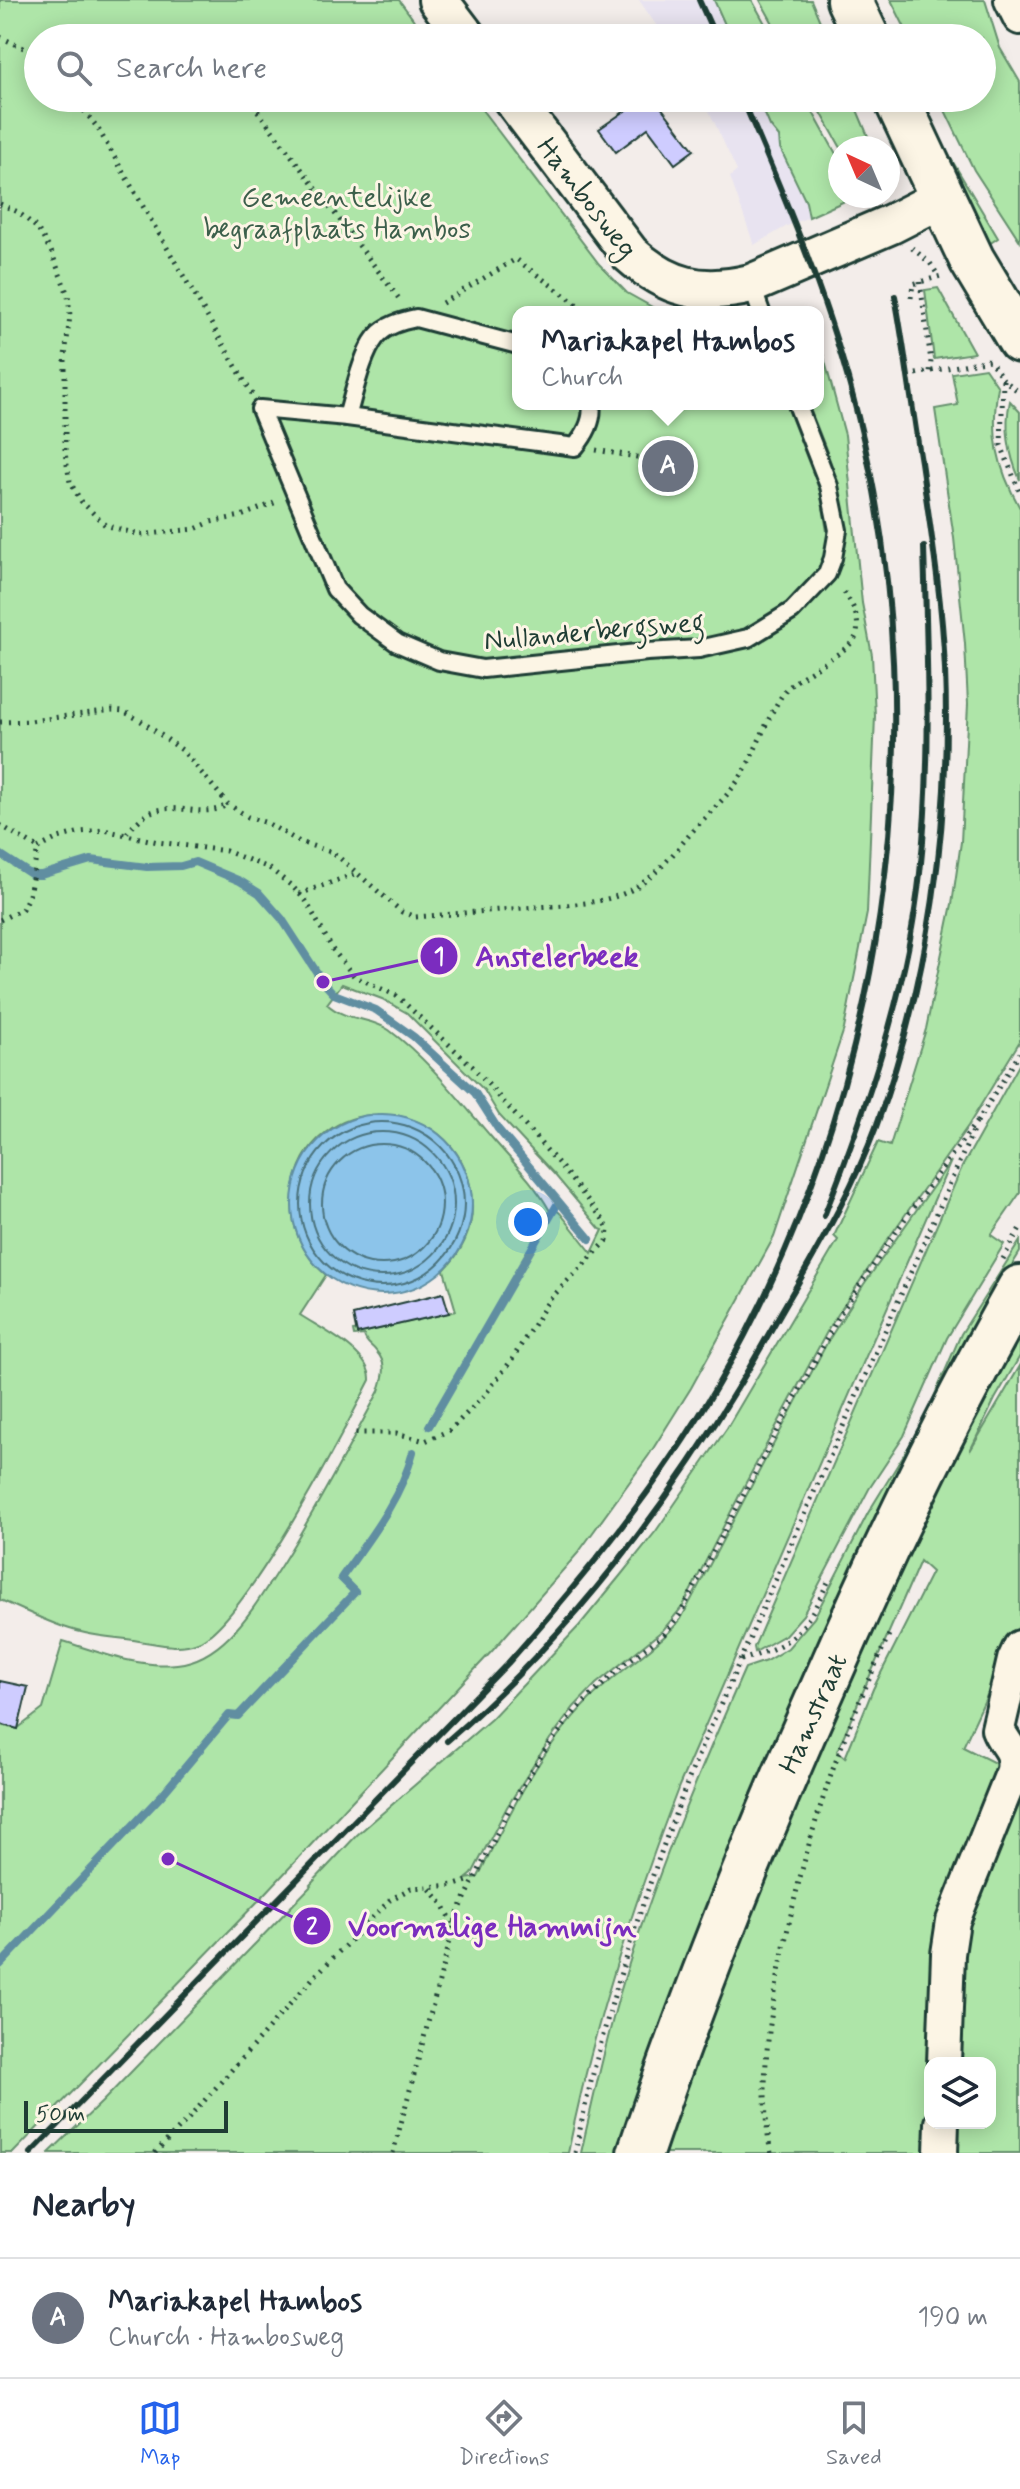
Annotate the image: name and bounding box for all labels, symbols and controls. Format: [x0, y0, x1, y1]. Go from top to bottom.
search box [24, 24, 996, 112]
icon: search [52, 46, 96, 90]
text: Search here [116, 49, 267, 88]
street label: Hambosweg [526, 130, 645, 268]
north arrow [828, 136, 900, 208]
park label: Gemeentelijke begraafplaats Hambos [203, 180, 471, 249]
popup [512, 306, 824, 410]
text: Mariakapel Hambos [541, 322, 795, 361]
text: Church [541, 361, 623, 395]
pin: A [642, 436, 694, 496]
street label: Nullanderbergsweg [483, 604, 706, 664]
callout: Anstelerbeek [419, 929, 654, 983]
text: Anstelerbeek [475, 938, 639, 977]
text: 1 [434, 942, 444, 973]
your location [508, 1202, 548, 1242]
street label: Hamstraat [771, 1648, 857, 1780]
callout: Voormalige Hammijn [292, 1899, 653, 1953]
text: Voormalige Hammijn [348, 1908, 637, 1948]
text: 2 [306, 1912, 318, 1943]
map controls [924, 2057, 996, 2129]
button: layers [924, 2057, 996, 2129]
scale bar [24, 2097, 228, 2133]
text: 50 m [36, 2101, 85, 2129]
text: Nearby [32, 2183, 136, 2228]
text: Mariakapel Hambos [108, 2282, 362, 2321]
text: A [49, 2301, 67, 2335]
text: 190 m [918, 2301, 988, 2335]
text: Church · Hambosweg [108, 2321, 344, 2355]
tab: Map [138, 2396, 182, 2472]
tab: Directions [459, 2396, 549, 2472]
tab: Saved [826, 2396, 882, 2472]

